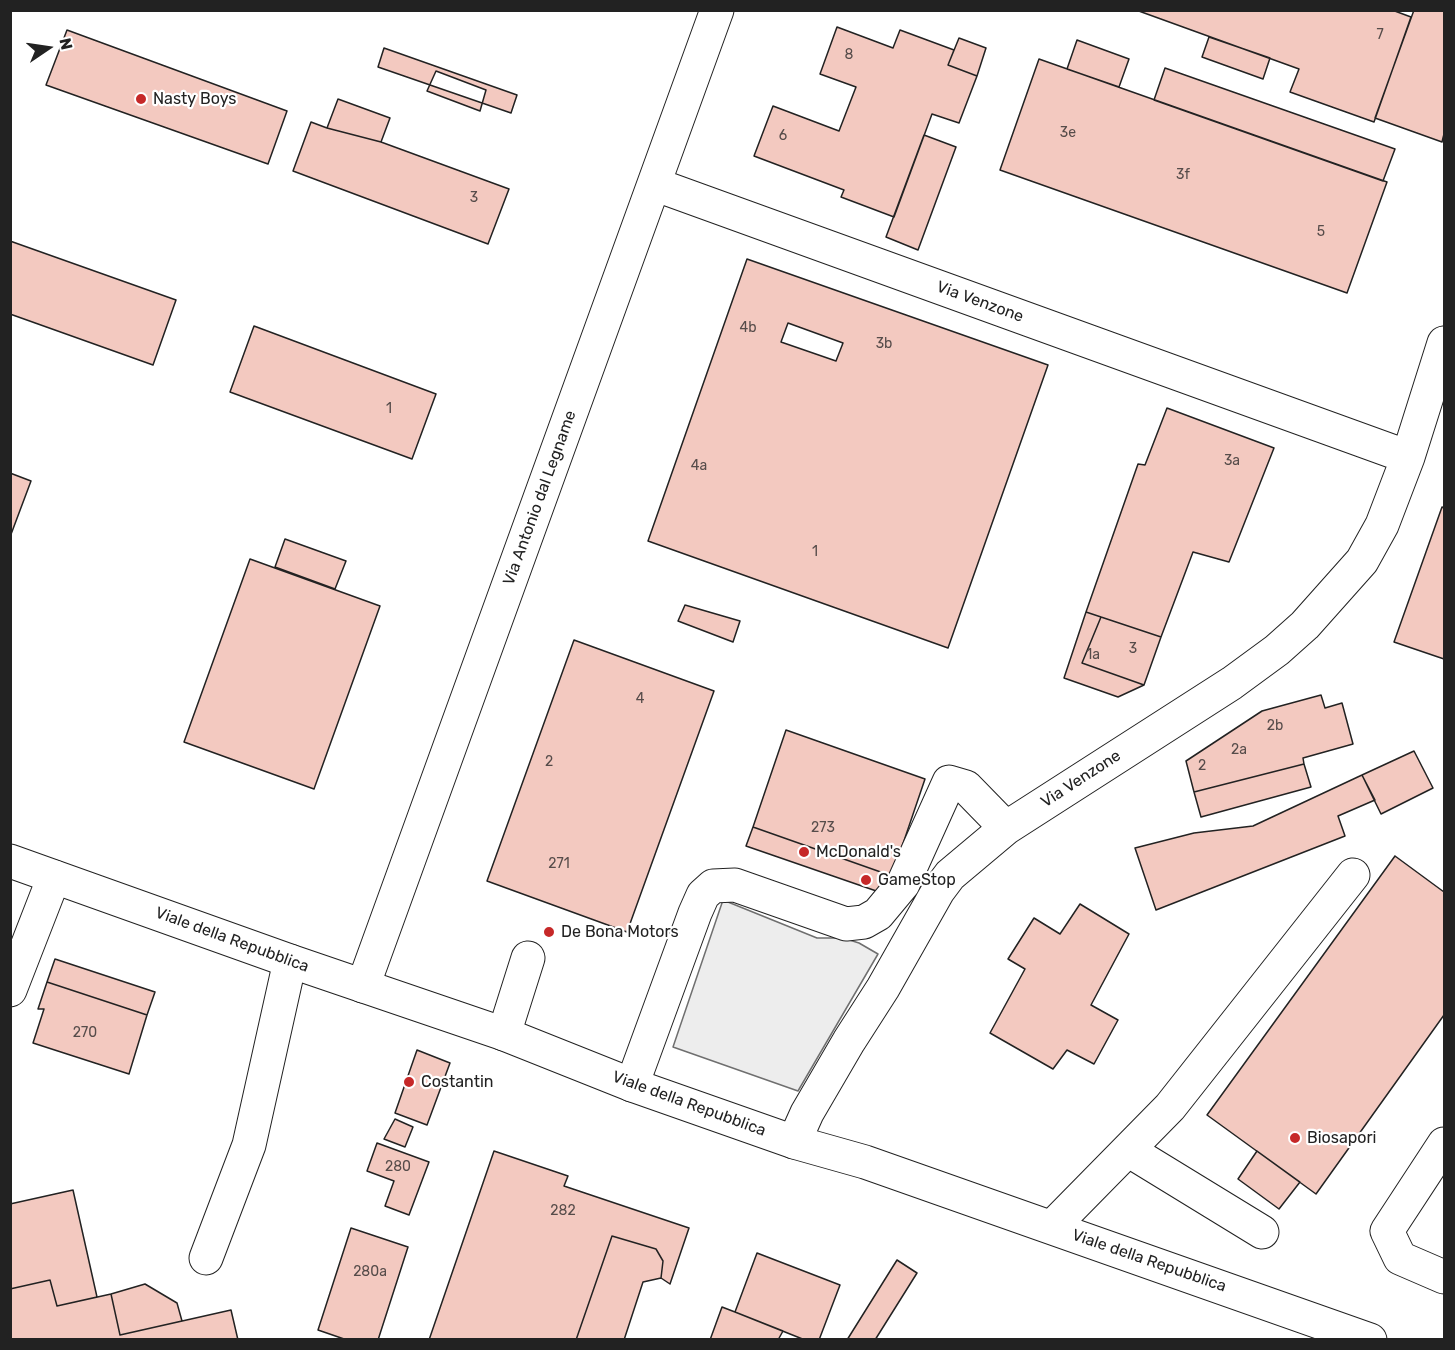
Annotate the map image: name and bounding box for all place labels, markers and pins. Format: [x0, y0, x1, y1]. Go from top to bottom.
place label: Nasty Boys [153, 89, 236, 109]
marker: Nasty Boys [134, 92, 148, 106]
place label: McDonald's [816, 842, 901, 862]
marker: McDonald's [797, 845, 811, 859]
place label: GameStop [878, 870, 956, 890]
marker: GameStop [859, 873, 873, 887]
place label: De Bona Motors [561, 922, 679, 942]
marker: De Bona Motors [542, 925, 556, 939]
place label: Costantin [421, 1072, 493, 1092]
marker: Costantin [402, 1075, 416, 1089]
place label: Biosapori [1307, 1128, 1376, 1148]
marker: Biosapori [1288, 1131, 1302, 1145]

